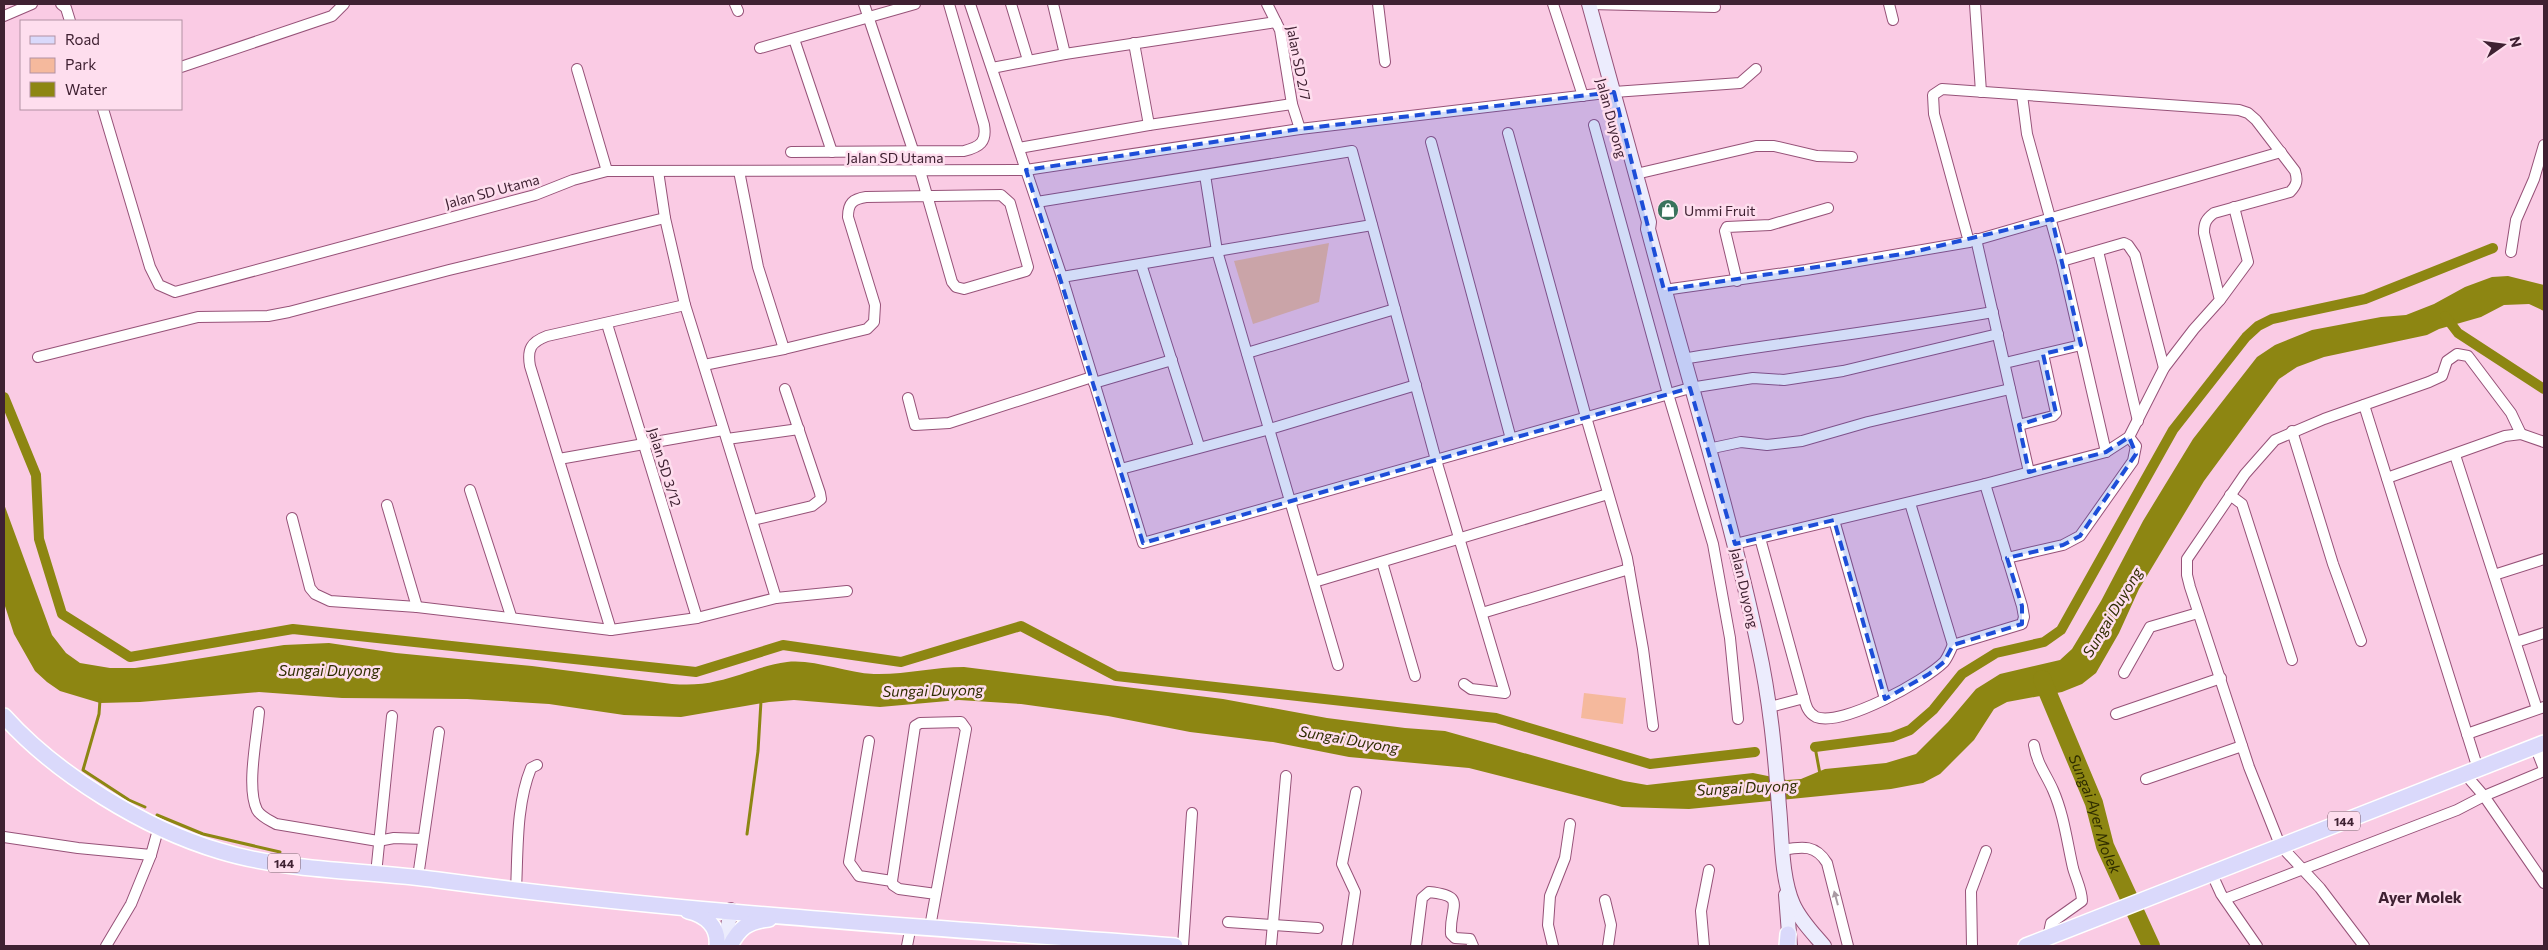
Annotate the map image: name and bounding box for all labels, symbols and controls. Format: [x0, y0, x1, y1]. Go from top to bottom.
legend [20, 20, 182, 110]
north arrow [2478, 20, 2528, 70]
street label: Jalan SD 2/7 [1283, 24, 1315, 102]
text: Road [65, 30, 100, 48]
text: N [2507, 35, 2526, 49]
text: Park [65, 55, 96, 73]
street label: Jalan Duyong [1593, 76, 1631, 160]
text: Water [65, 80, 107, 98]
street label: Jalan SD Utama [846, 149, 944, 166]
street label: Jalan SD Utama [443, 170, 541, 212]
shop icon: Ummi Fruit [1656, 198, 1680, 222]
place label: Ummi Fruit [1684, 202, 1756, 219]
street label: Jalan SD 3/12 [645, 425, 685, 509]
street label: Jalan Duyong [1727, 546, 1763, 630]
water label: Sungai Duyong [2078, 563, 2146, 660]
water label: Sungai Duyong [278, 661, 380, 679]
water label: Sungai Duyong [882, 680, 985, 700]
water label: Sungai Duyong [1298, 721, 1401, 757]
water label: Sungai Ayer Molek [2065, 751, 2126, 877]
water label: Sungai Duyong [1696, 775, 1799, 799]
road number: 144 [2328, 811, 2360, 830]
road number: 144 [268, 854, 300, 872]
district label: Ayer Molek [2378, 887, 2463, 906]
one-way arrow [1831, 891, 1839, 906]

